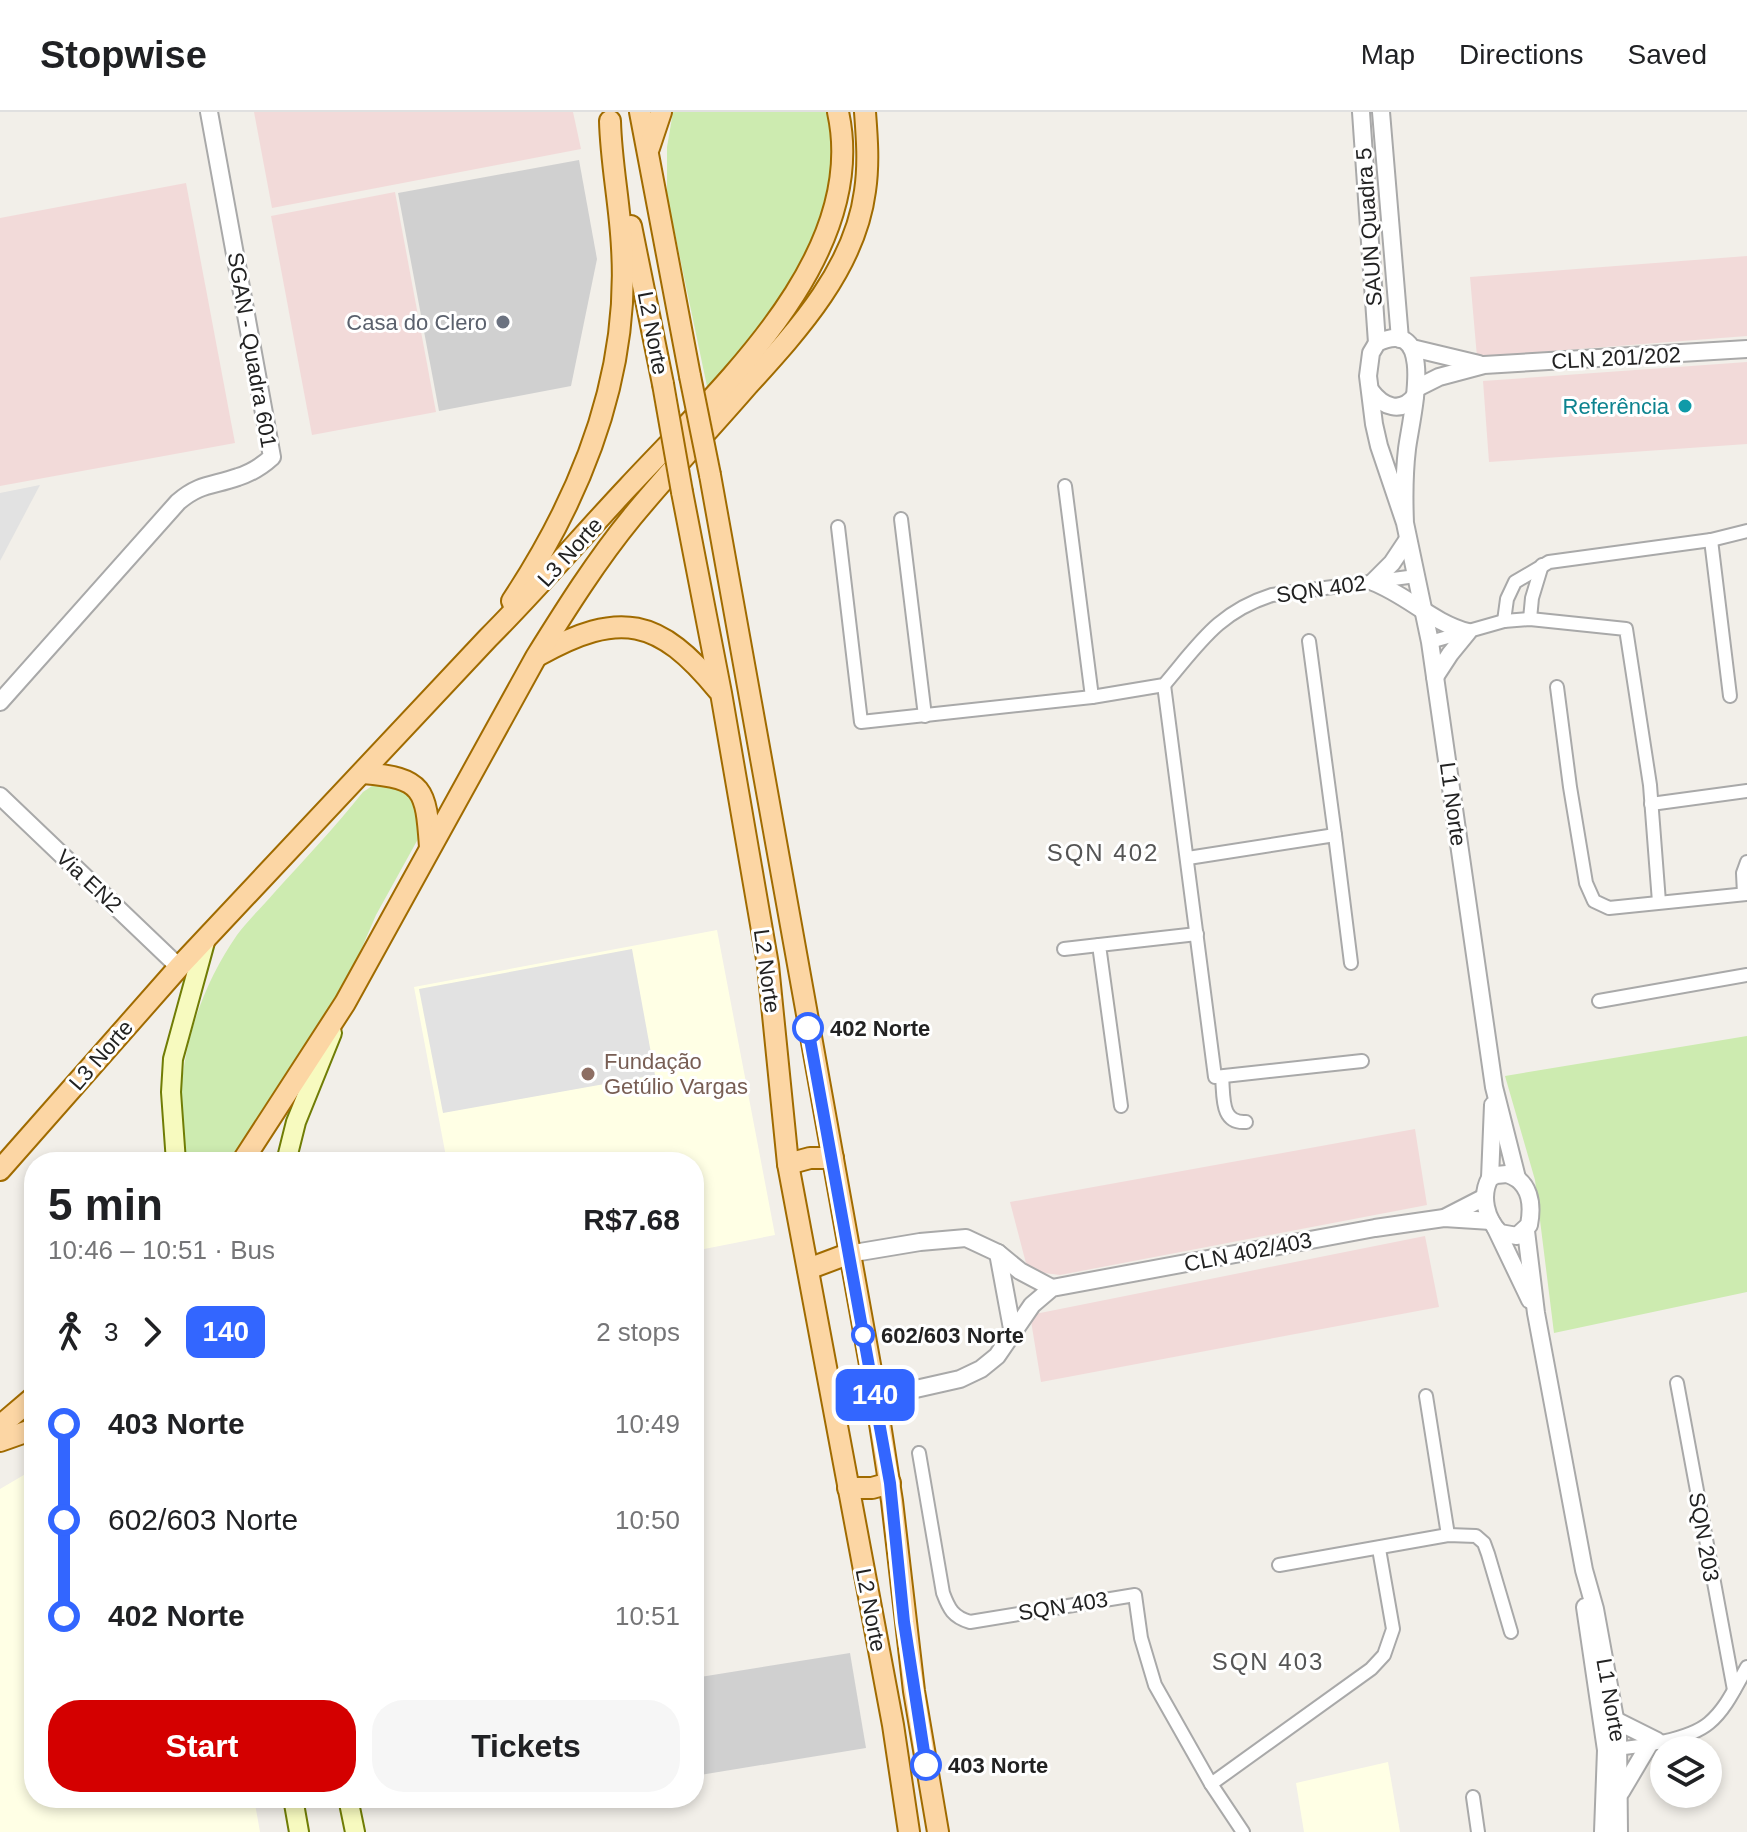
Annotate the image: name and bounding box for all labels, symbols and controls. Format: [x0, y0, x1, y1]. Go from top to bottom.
text: Stopwise [40, 34, 207, 76]
text: Map [1361, 39, 1415, 70]
text: Directions [1459, 39, 1584, 70]
text: Saved [1628, 39, 1707, 70]
street label: SAUN Quadra 5 [1351, 147, 1387, 307]
street label: SGAN - Quadra 601 [222, 250, 282, 450]
street label: L2 Norte [633, 289, 673, 377]
place label: Casa do Clero [346, 310, 487, 335]
marker: Casa do Clero [494, 313, 512, 331]
street label: CLN 201/202 [1551, 342, 1681, 374]
place label: Referência [1563, 394, 1670, 419]
marker: Referência [1676, 397, 1694, 415]
street label: L3 Norte [532, 512, 608, 592]
street label: SQN 402 [1274, 570, 1368, 608]
street label: L1 Norte [1435, 760, 1471, 848]
district label: SQN 402 [1047, 839, 1159, 866]
street label: Via EN2 [51, 844, 127, 918]
street label: L2 Norte [749, 927, 785, 1015]
marker: 402 Norte [793, 1013, 823, 1043]
street label: L3 Norte [64, 1015, 138, 1095]
place label: 402 Norte [830, 1016, 930, 1041]
place label: Fundação Getúlio Vargas [604, 1049, 748, 1099]
marker: Fundação Getúlio Vargas [579, 1065, 597, 1083]
text: 5 min [48, 1180, 163, 1229]
text: R$7.68 [583, 1203, 680, 1236]
street label: CLN 402/403 [1182, 1227, 1314, 1277]
text: 10:46 – 10:51 · Bus [48, 1235, 275, 1265]
icon: walk [48, 1310, 92, 1354]
icon: forward [130, 1310, 174, 1354]
text: 140 [202, 1316, 249, 1347]
text: 3 [104, 1317, 118, 1347]
text: 2 stops [596, 1317, 680, 1347]
place label: 602/603 Norte [881, 1323, 1024, 1348]
marker: 602/603 Norte [852, 1324, 874, 1346]
line badge: 140 [829, 1369, 921, 1421]
text: 140 [852, 1379, 898, 1410]
text: 403 Norte [108, 1407, 245, 1440]
text: 10:49 [615, 1409, 680, 1439]
street label: SQN 203 [1684, 1490, 1724, 1584]
text: 602/603 Norte [108, 1503, 298, 1536]
text: 10:50 [615, 1505, 680, 1535]
street label: L2 Norte [851, 1566, 891, 1654]
street label: SQN 403 [1016, 1587, 1110, 1625]
text: 402 Norte [108, 1599, 245, 1632]
text: 10:51 [615, 1601, 680, 1631]
district label: SQN 403 [1212, 1648, 1324, 1675]
street label: L1 Norte [1591, 1656, 1631, 1744]
button: Start [48, 1700, 356, 1792]
button: Tickets [372, 1700, 680, 1792]
map controls [1650, 1736, 1722, 1808]
button: layers [1650, 1736, 1722, 1808]
marker: 403 Norte [911, 1750, 941, 1780]
place label: 403 Norte [948, 1753, 1048, 1778]

